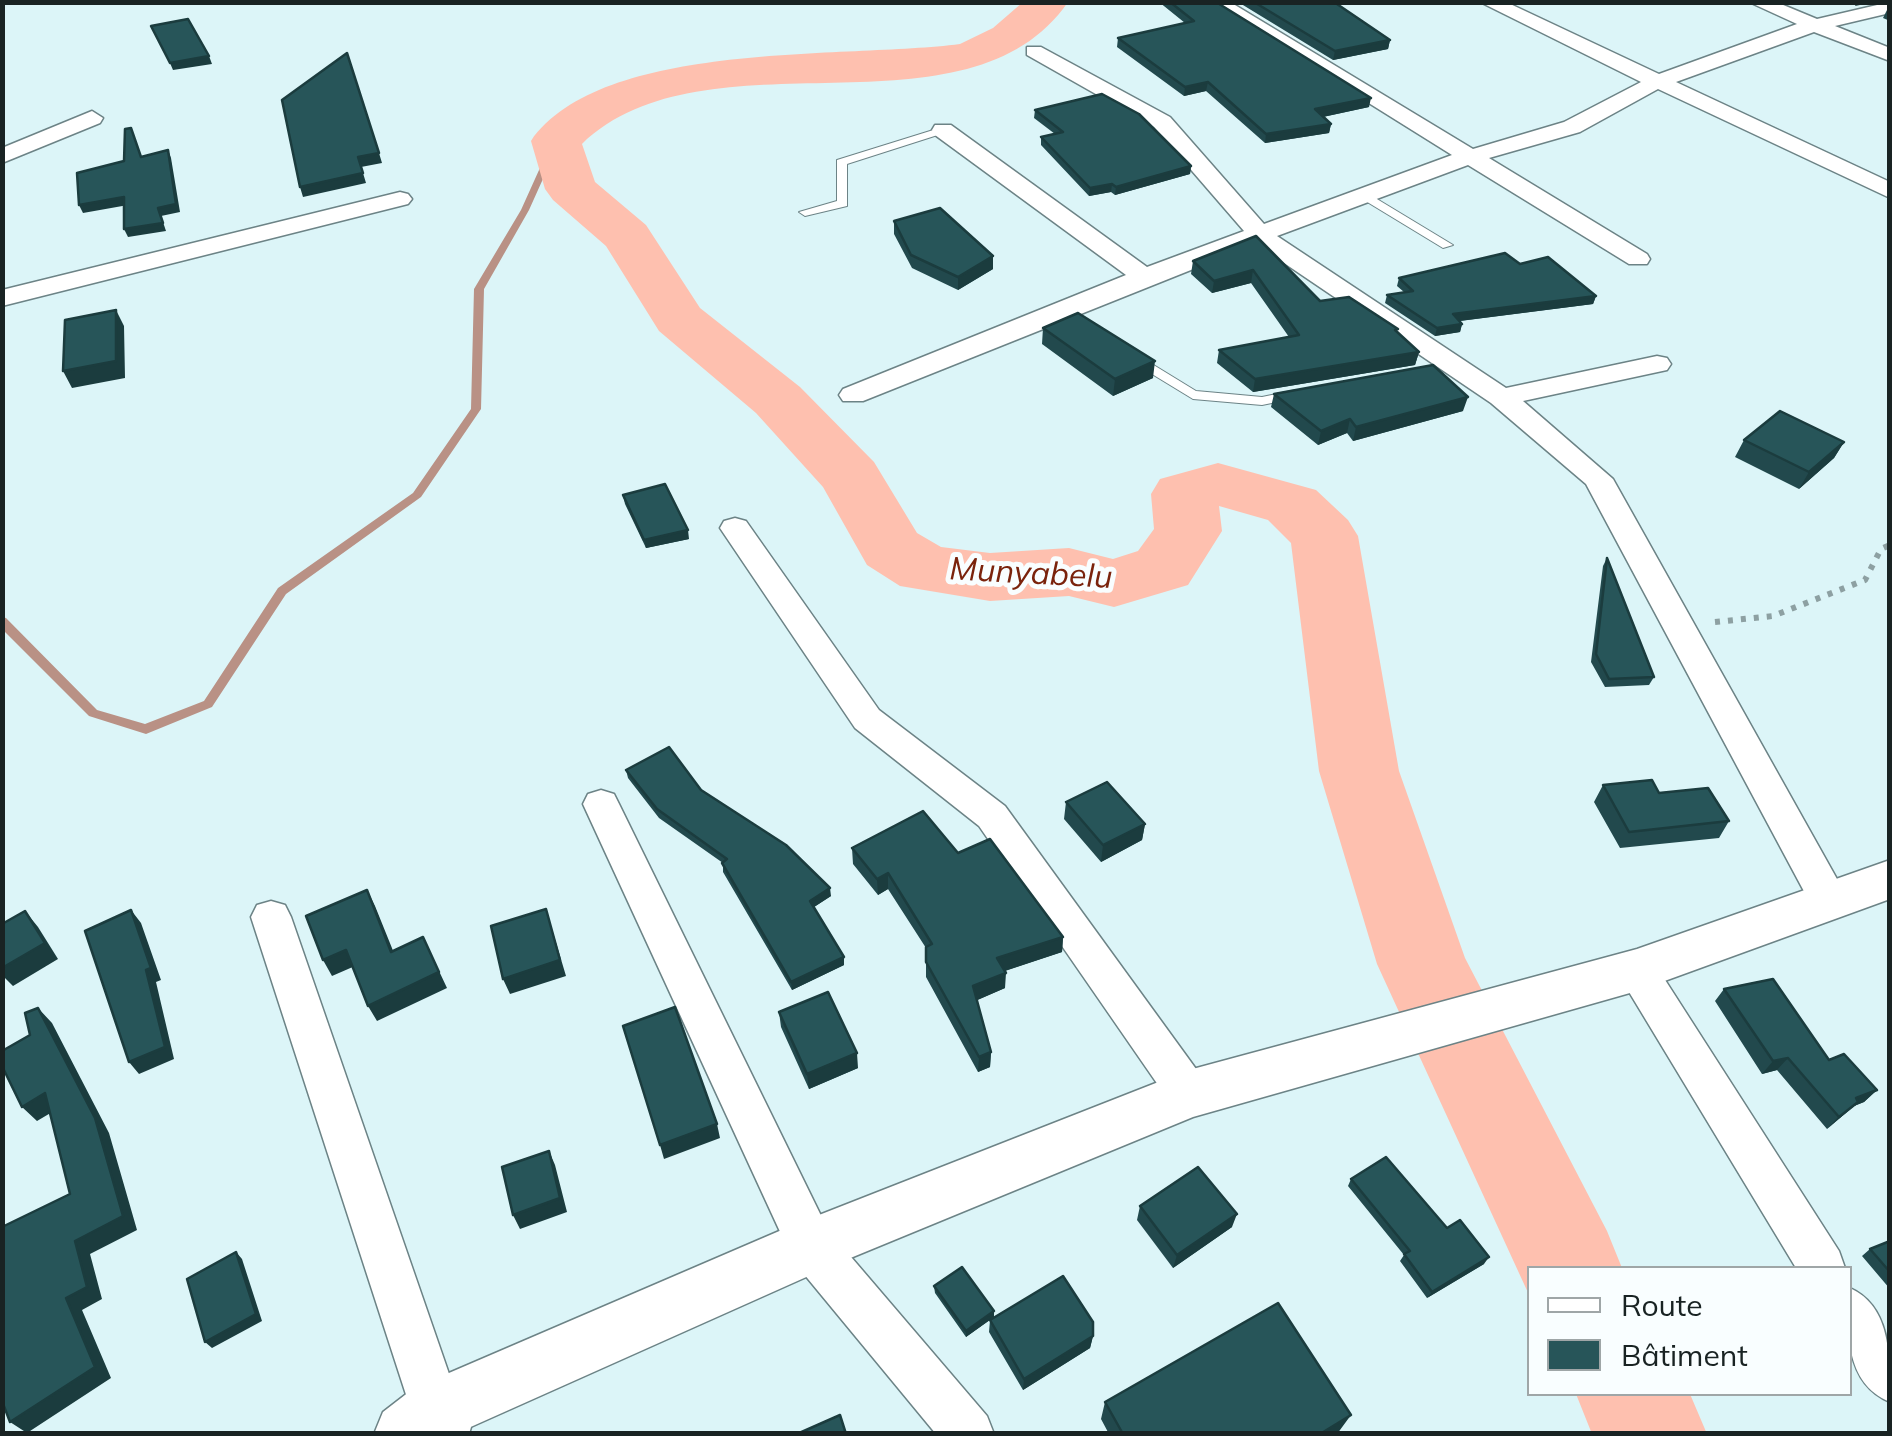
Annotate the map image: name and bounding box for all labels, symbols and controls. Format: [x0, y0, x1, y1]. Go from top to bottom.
water label: Munyabelu [949, 551, 1113, 597]
legend [1527, 1266, 1852, 1396]
text: Route [1621, 1286, 1703, 1324]
text: Bâtiment [1621, 1336, 1748, 1374]

